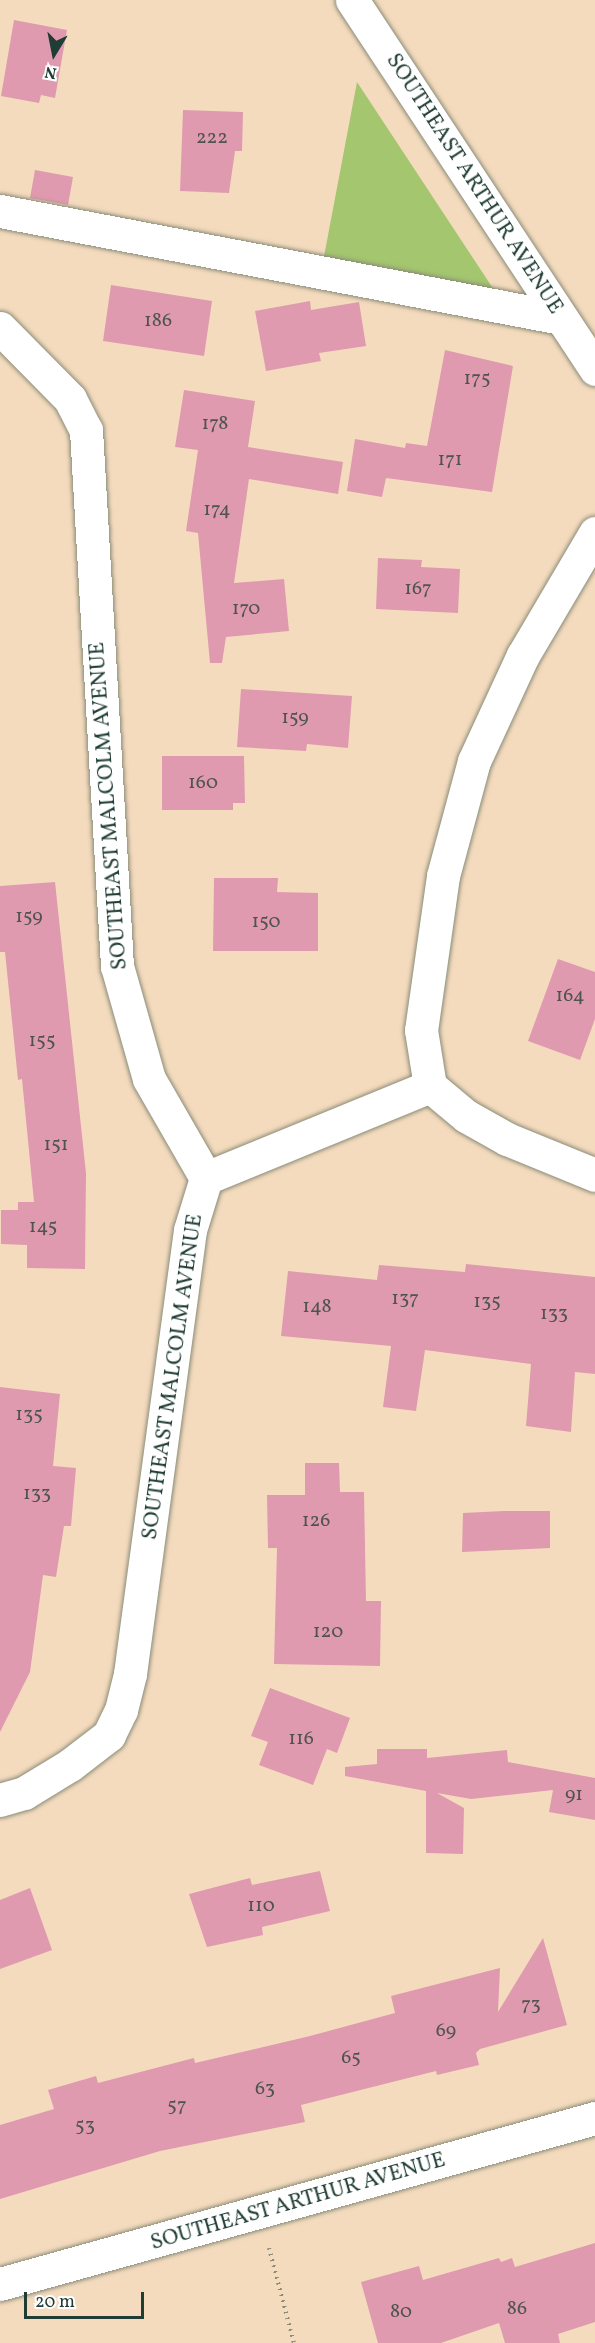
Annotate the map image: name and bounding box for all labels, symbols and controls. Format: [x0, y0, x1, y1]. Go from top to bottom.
north arrow [24, 24, 84, 84]
street label: SOUTHEAST ARTHUR AVENUE [380, 48, 568, 320]
text: N [43, 60, 59, 84]
house number: 222 [196, 126, 228, 150]
house number: 186 [144, 309, 172, 333]
house number: 175 [463, 367, 491, 391]
house number: 178 [201, 412, 229, 436]
house number: 171 [437, 448, 463, 472]
house number: 174 [203, 498, 231, 522]
house number: 167 [404, 577, 432, 601]
house number: 170 [232, 597, 260, 621]
street label: SOUTHEAST MALCOLM AVENUE [84, 641, 134, 971]
house number: 159 [281, 706, 309, 730]
house number: 160 [188, 771, 218, 795]
house number: 159 [15, 905, 43, 929]
house number: 150 [252, 910, 280, 934]
house number: 164 [555, 984, 585, 1008]
house number: 155 [29, 1029, 55, 1053]
house number: 151 [43, 1133, 69, 1157]
street label: SOUTHEAST MALCOLM AVENUE [137, 1212, 209, 1542]
house number: 145 [29, 1215, 57, 1239]
house number: 137 [391, 1287, 419, 1311]
house number: 135 [473, 1290, 501, 1314]
house number: 148 [302, 1295, 332, 1319]
house number: 133 [540, 1302, 568, 1326]
house number: 135 [15, 1403, 43, 1427]
house number: 133 [23, 1482, 51, 1506]
house number: 126 [302, 1509, 330, 1533]
house number: 120 [313, 1620, 343, 1644]
house number: 116 [288, 1727, 314, 1751]
house number: 91 [565, 1783, 583, 1807]
house number: 110 [247, 1894, 275, 1918]
house number: 73 [521, 1993, 541, 2017]
house number: 69 [436, 2019, 456, 2043]
house number: 65 [341, 2046, 361, 2070]
house number: 63 [255, 2077, 275, 2101]
house number: 57 [167, 2094, 187, 2118]
house number: 53 [75, 2114, 95, 2138]
street label: SOUTHEAST ARTHUR AVENUE [147, 2147, 449, 2257]
scale bar [27, 2280, 147, 2318]
text: 20 m [35, 2290, 75, 2315]
house number: 86 [507, 2297, 527, 2321]
house number: 80 [390, 2300, 412, 2324]

